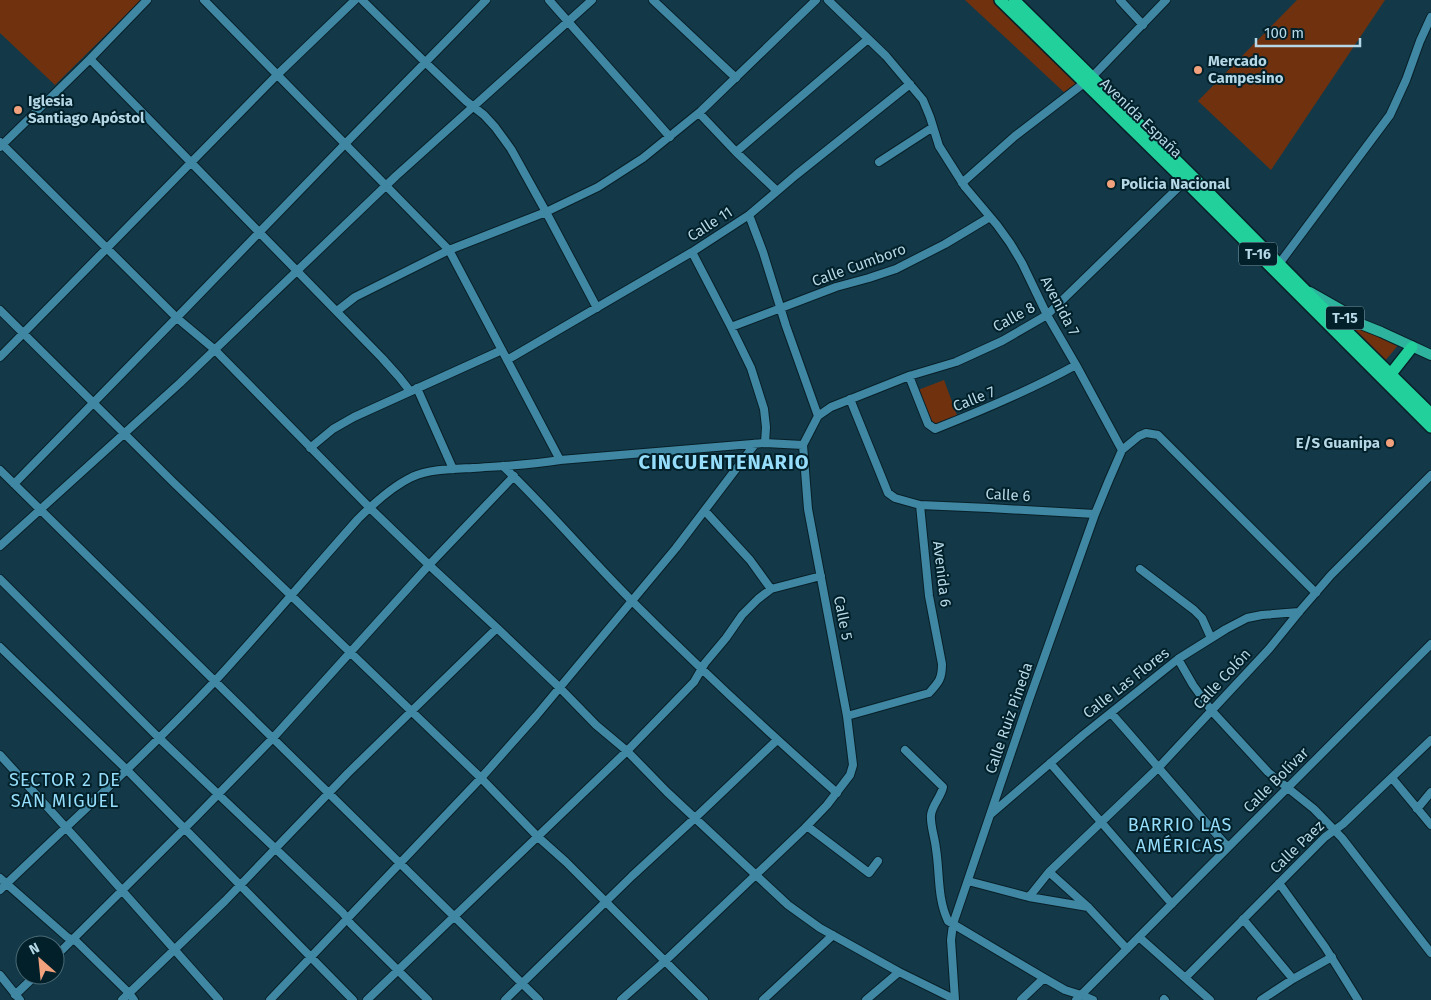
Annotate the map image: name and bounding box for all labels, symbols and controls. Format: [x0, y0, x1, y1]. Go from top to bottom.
scale bar [1256, 15, 1360, 47]
text: 100 m [1264, 24, 1304, 42]
place label: Mercado Campesino [1208, 52, 1284, 87]
marker: Mercado Campesino [1192, 64, 1204, 76]
street label: Avenida España [1096, 74, 1186, 162]
place label: Iglesia Santiago Apóstol [28, 92, 145, 127]
marker: Iglesia Santiago Apóstol [12, 104, 24, 116]
place label: Policia Nacional [1121, 175, 1230, 193]
marker: Policia Nacional [1105, 178, 1117, 190]
street label: Calle 11 [684, 203, 736, 245]
street label: Calle Cumboro [810, 240, 908, 290]
road number: T-16 [1239, 242, 1277, 266]
street label: Avenida 7 [1037, 273, 1083, 339]
street label: Calle 8 [990, 298, 1038, 336]
road number: T-15 [1326, 306, 1364, 330]
street label: Calle 7 [950, 382, 998, 416]
place label: E/S Guanipa [1296, 434, 1380, 452]
marker: E/S Guanipa [1384, 437, 1396, 449]
district label: CINCUENTENARIO [638, 450, 810, 474]
street label: Calle 6 [985, 485, 1031, 505]
street label: Avenida 6 [929, 540, 955, 608]
street label: Calle 5 [830, 594, 856, 642]
street label: Calle Las Flores [1079, 644, 1173, 722]
street label: Calle Colón [1190, 645, 1254, 713]
street label: Calle Ruiz Pineda [981, 660, 1037, 776]
street label: Calle Bolívar [1240, 744, 1312, 816]
district label: SECTOR 2 DE SAN MIGUEL [9, 769, 121, 812]
district label: BARRIO LAS AMÉRICAS [1128, 814, 1232, 857]
street label: Calle Paez [1266, 817, 1328, 877]
north arrow [15, 935, 65, 985]
text: N [26, 939, 42, 959]

